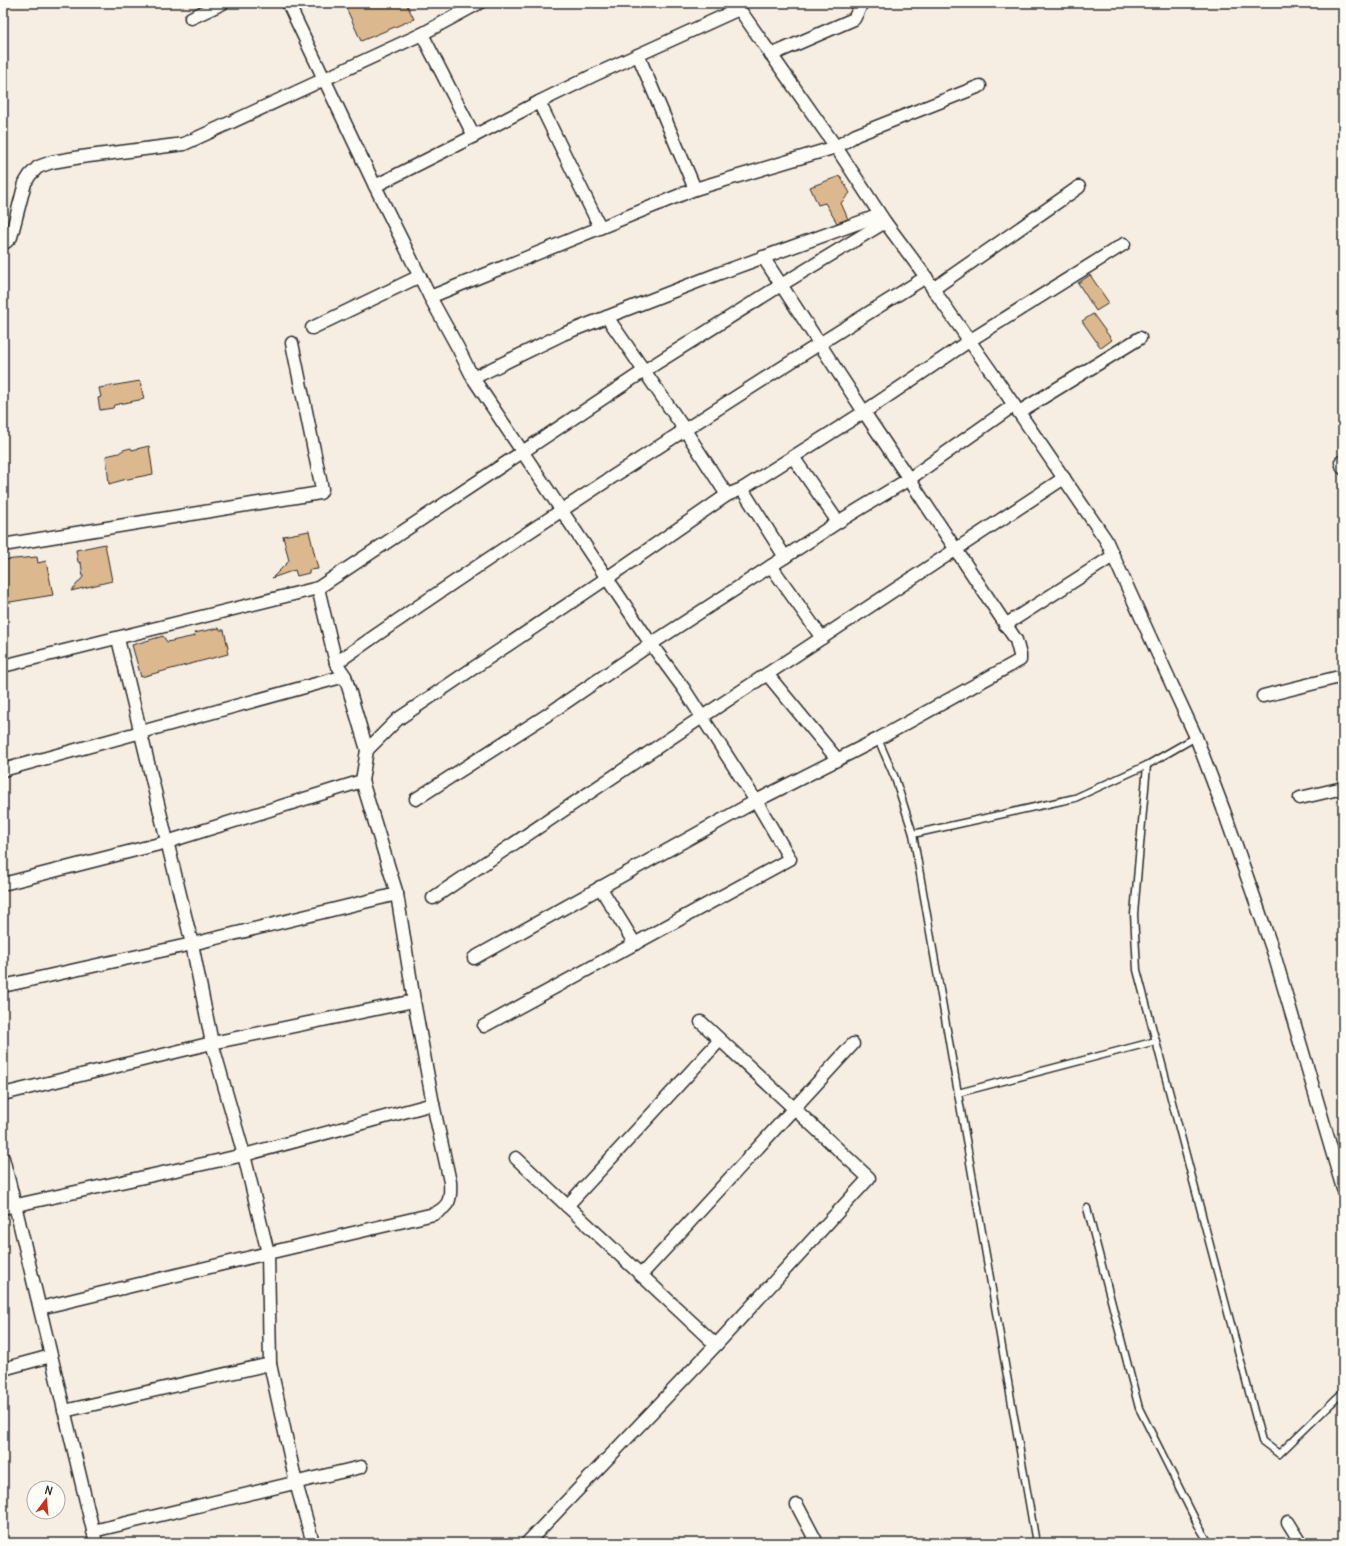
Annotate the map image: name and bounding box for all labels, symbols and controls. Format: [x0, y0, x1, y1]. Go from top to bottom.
north arrow [26, 1480, 66, 1520]
text: N [43, 1483, 54, 1498]

